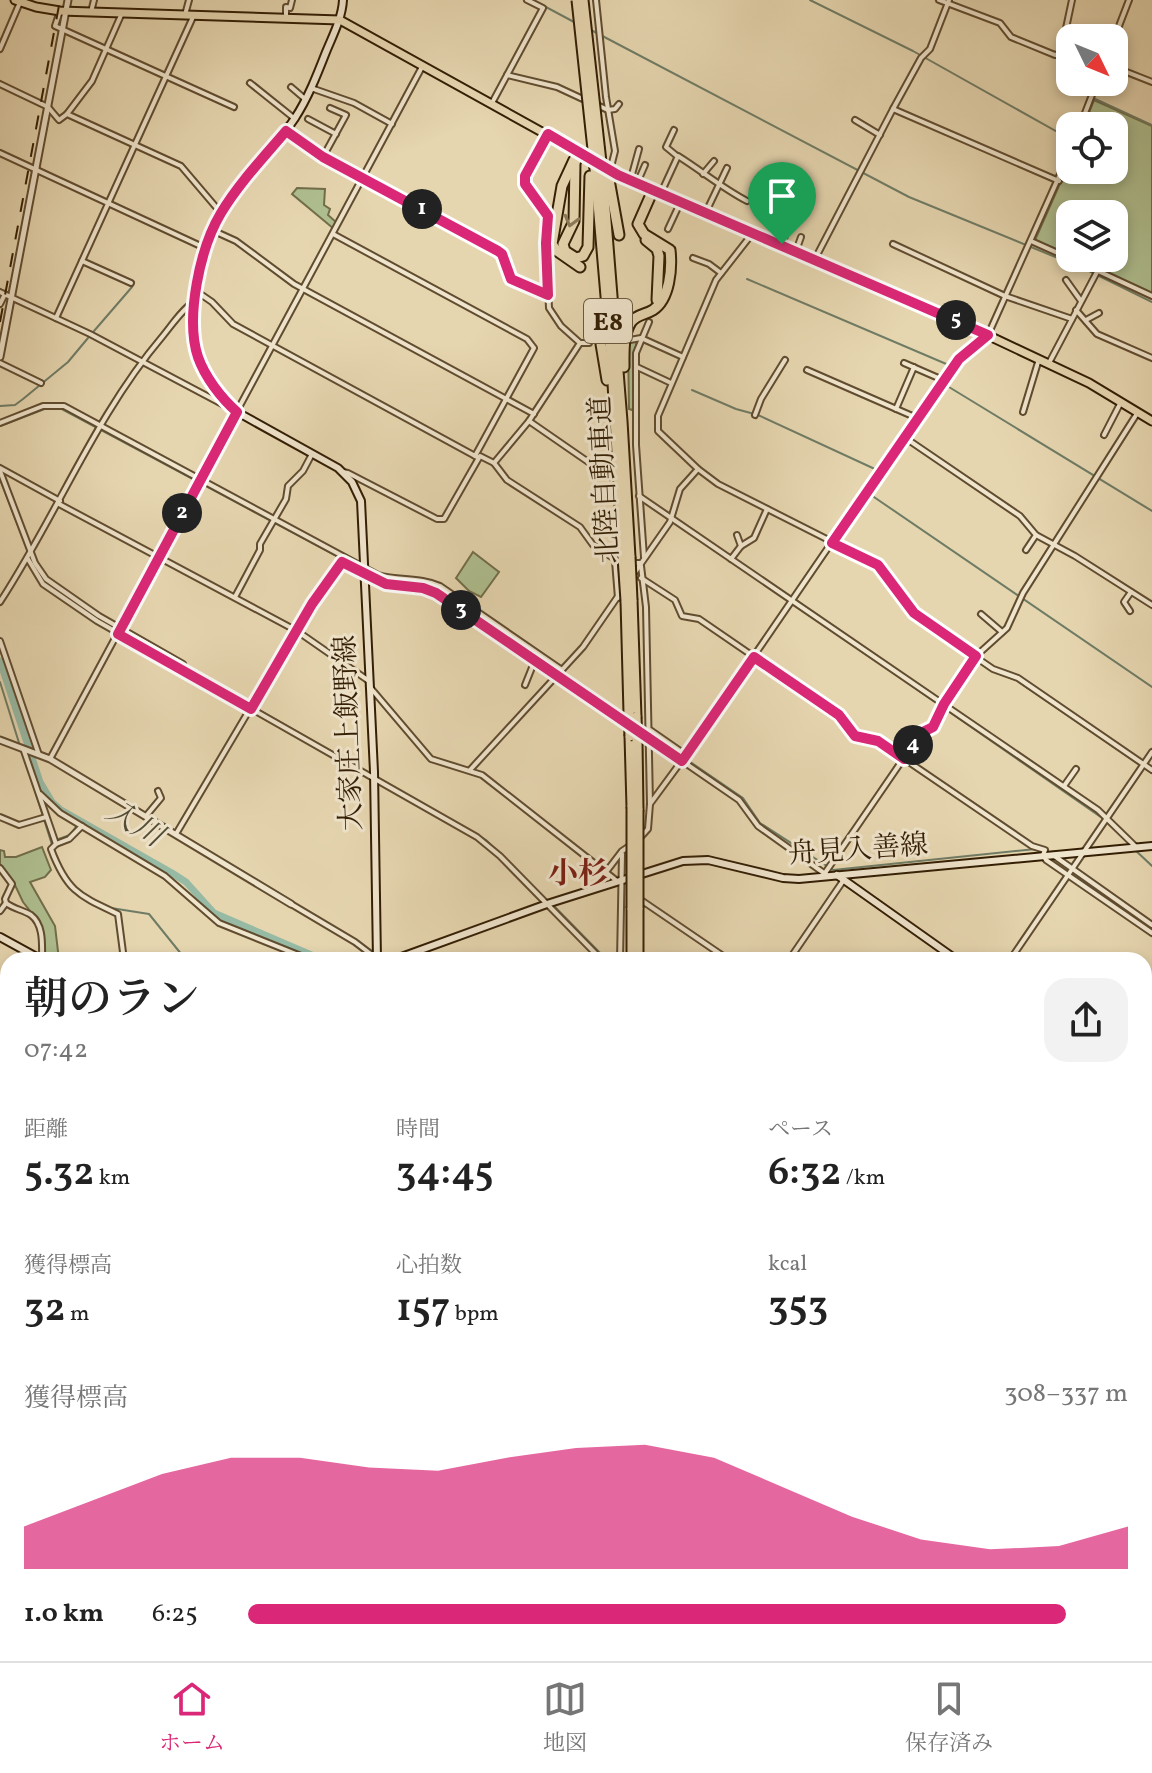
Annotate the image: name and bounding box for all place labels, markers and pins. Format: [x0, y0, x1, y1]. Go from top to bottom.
pin [748, 162, 816, 244]
pin: 1 [402, 189, 442, 229]
pin: 5 [936, 300, 976, 340]
pin: 2 [162, 493, 202, 533]
pin: 3 [441, 590, 481, 630]
pin: 4 [893, 725, 933, 765]

